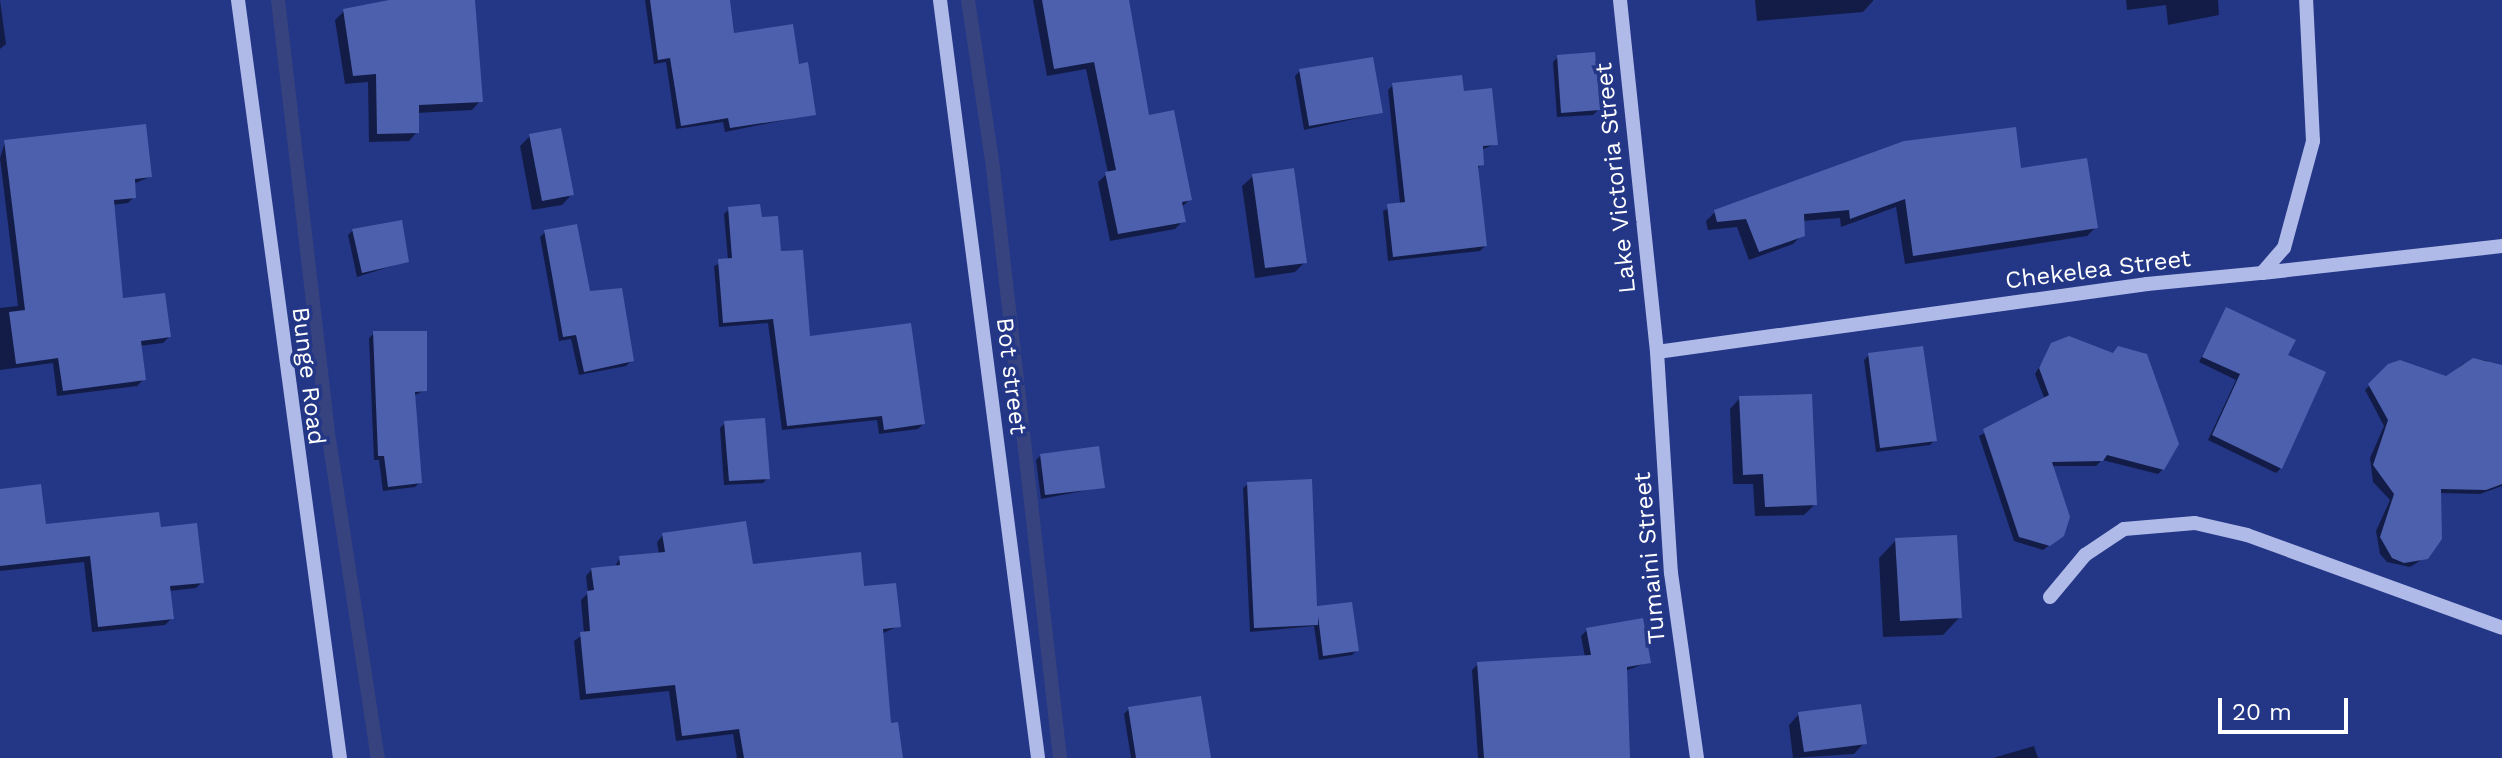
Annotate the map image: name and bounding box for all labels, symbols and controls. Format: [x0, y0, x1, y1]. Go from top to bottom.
street label: Lake Victoria Street [1589, 61, 1643, 295]
street label: Chekelea Street [2003, 244, 2193, 296]
street label: Bunge Road [285, 305, 331, 447]
street label: Bot street [990, 316, 1032, 436]
street label: Tumaini Street [1628, 471, 1672, 645]
scale bar [2222, 682, 2352, 732]
text: 20 m [2232, 698, 2292, 726]

